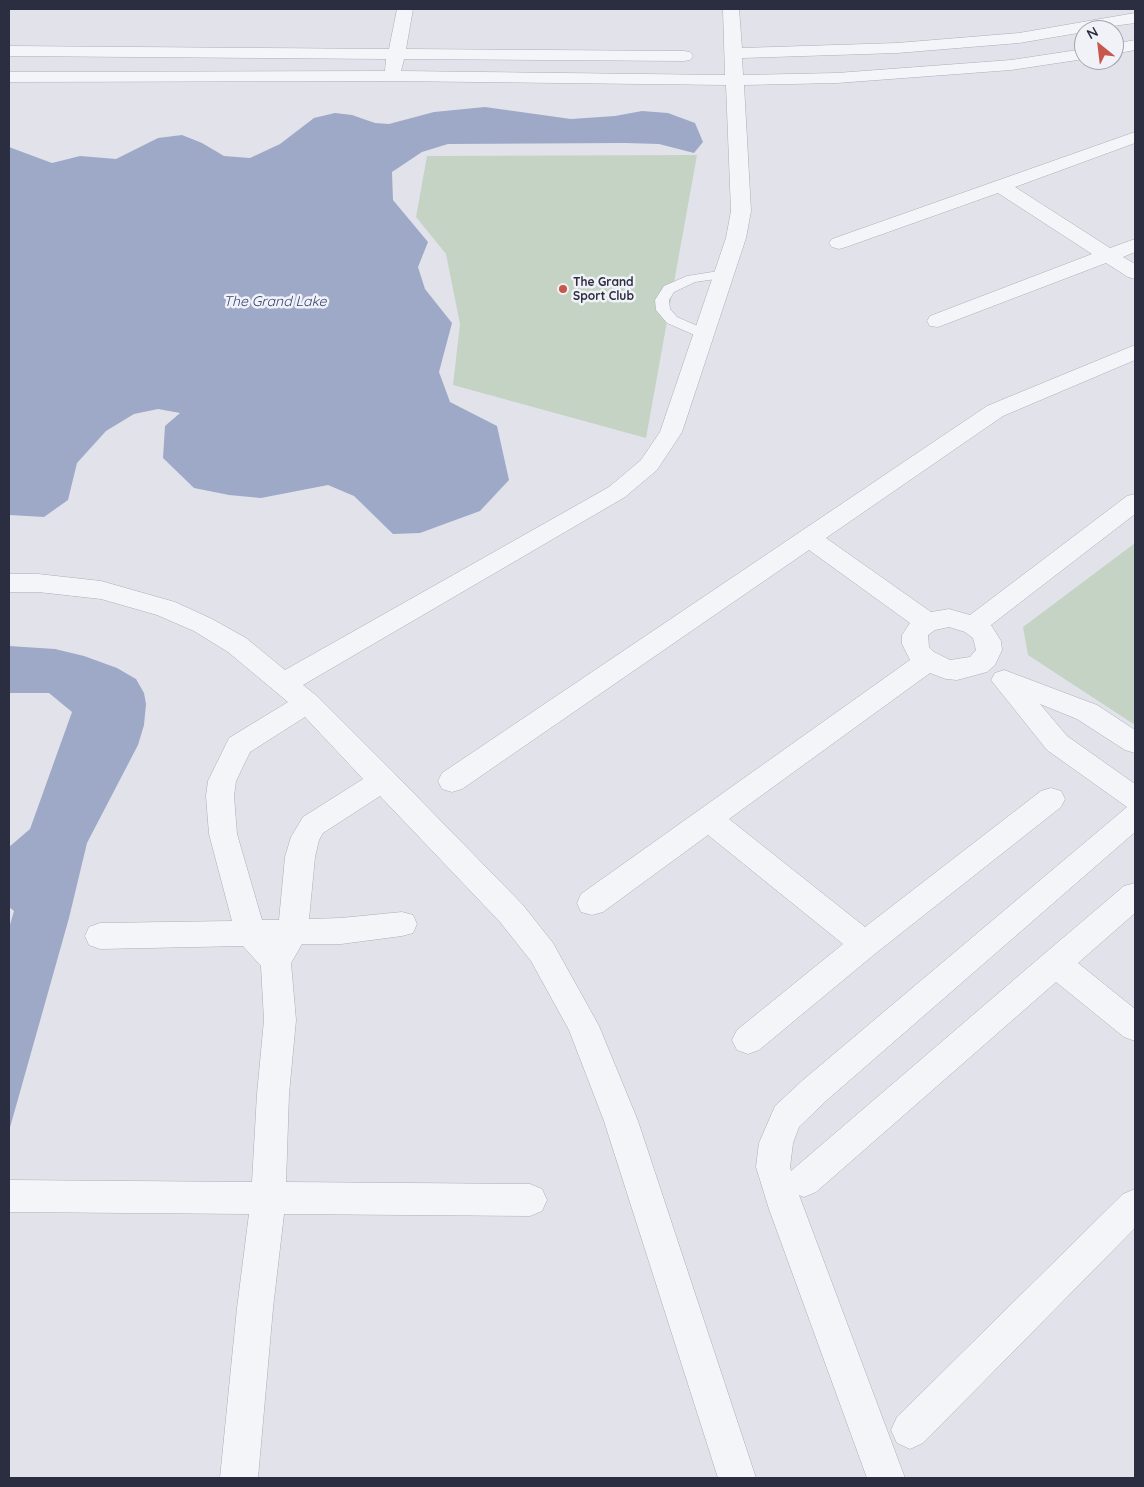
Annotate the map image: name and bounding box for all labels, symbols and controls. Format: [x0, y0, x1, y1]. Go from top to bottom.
north arrow [1074, 20, 1124, 70]
text: N [1083, 22, 1101, 43]
place label: The Grand Sport Club [573, 275, 634, 303]
marker: The Grand Sport Club [557, 283, 569, 295]
water label: The Grand Lake [224, 294, 326, 310]

